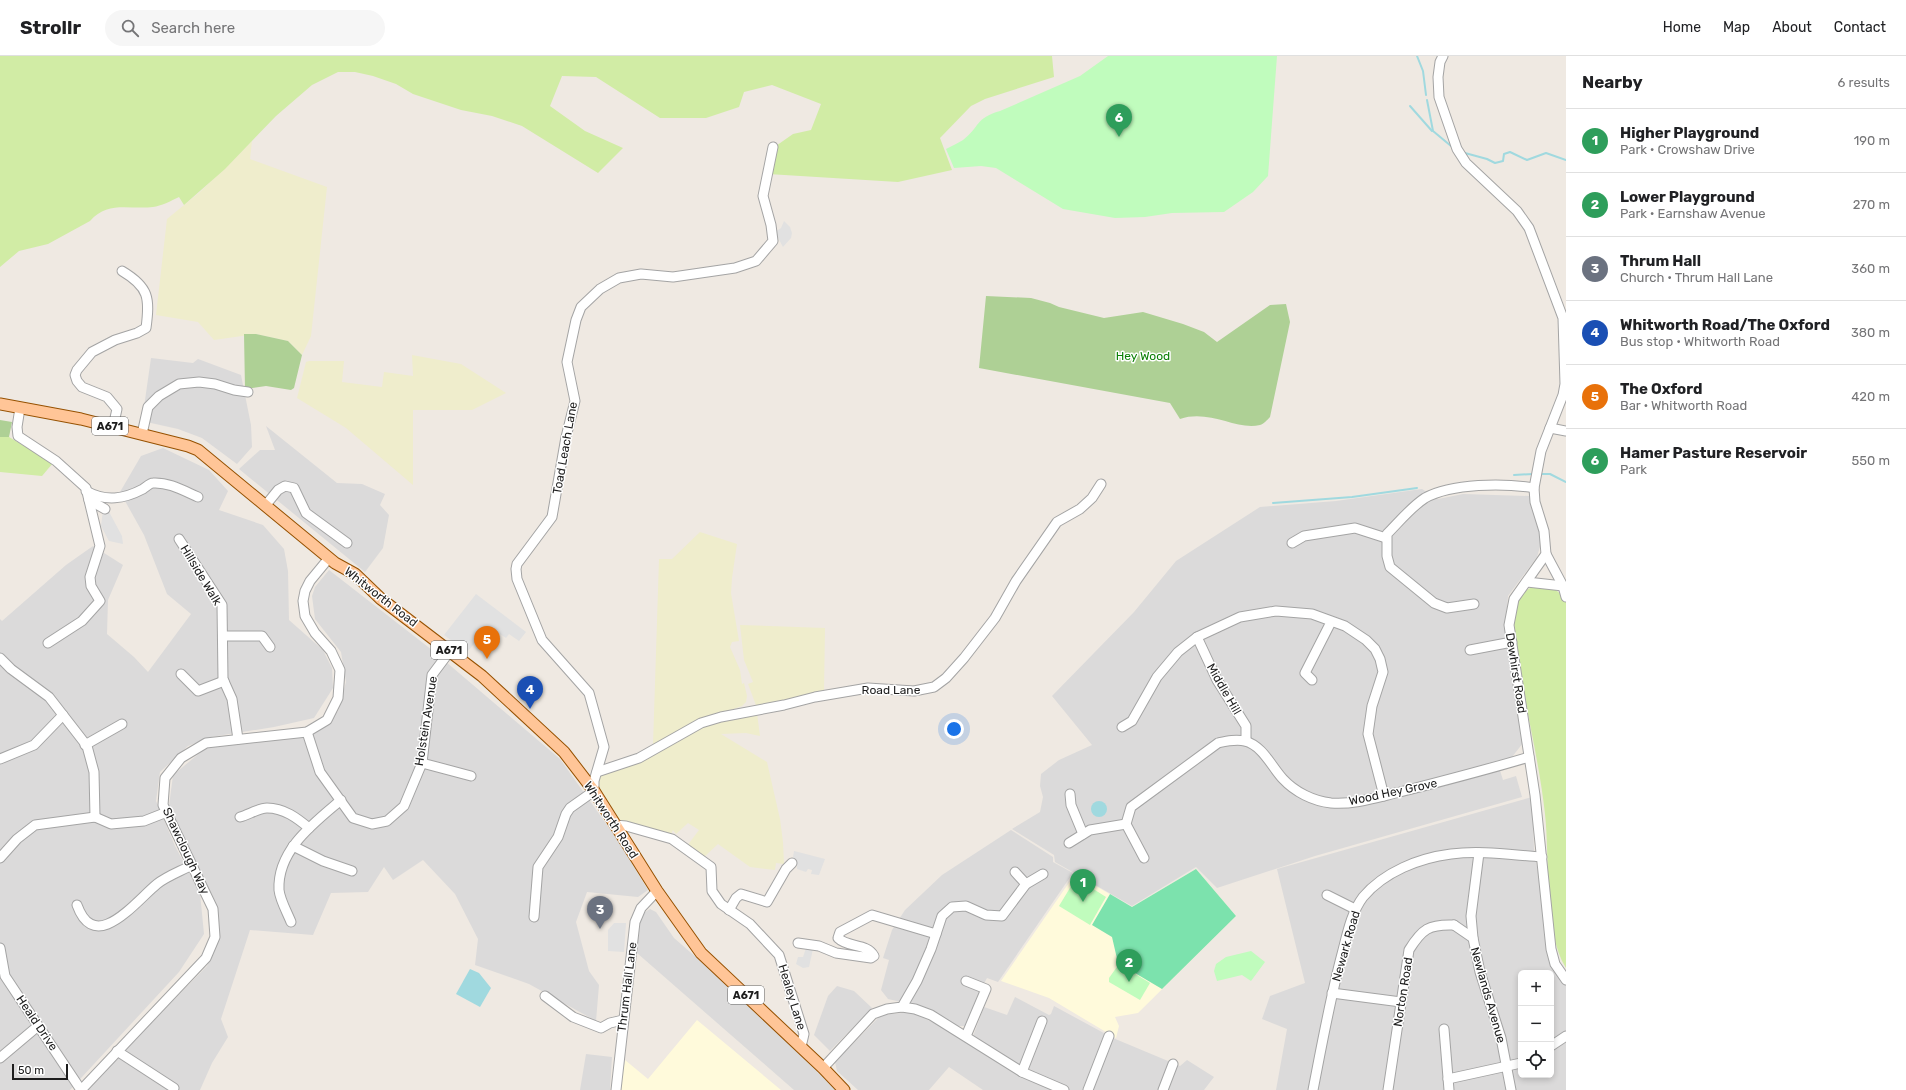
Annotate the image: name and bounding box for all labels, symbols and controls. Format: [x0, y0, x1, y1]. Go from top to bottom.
search box [105, 10, 385, 46]
text: Strollr [20, 16, 81, 39]
icon: search [119, 17, 141, 39]
text: Search here [151, 19, 235, 37]
text: Home [1663, 19, 1701, 36]
text: Map [1723, 19, 1750, 36]
text: About [1772, 19, 1812, 36]
text: Contact [1834, 19, 1886, 36]
text: Nearby [1582, 72, 1643, 92]
text: 6 results [1838, 75, 1890, 90]
pin: 6 [1106, 104, 1132, 137]
text: Higher Playground [1620, 124, 1759, 142]
text: 1 [1592, 133, 1598, 148]
text: 190 m [1854, 133, 1890, 148]
text: Park · Crowshaw Drive [1620, 142, 1755, 157]
text: Lower Playground [1620, 188, 1755, 206]
text: 2 [1591, 197, 1599, 212]
text: 270 m [1853, 197, 1890, 212]
text: Park · Earnshaw Avenue [1620, 206, 1766, 221]
text: Thrum Hall [1620, 252, 1701, 270]
text: 3 [1591, 261, 1599, 276]
text: 360 m [1851, 261, 1890, 276]
text: Church · Thrum Hall Lane [1620, 270, 1773, 285]
text: Whitworth Road/The Oxford [1620, 316, 1830, 334]
text: 4 [1591, 325, 1599, 340]
text: 380 m [1851, 325, 1890, 340]
text: Bus stop · Whitworth Road [1620, 334, 1780, 349]
park label: Hey Wood [1116, 349, 1170, 363]
text: The Oxford [1620, 380, 1702, 398]
text: 5 [1591, 389, 1599, 404]
text: 420 m [1851, 389, 1890, 404]
text: Bar · Whitworth Road [1620, 398, 1747, 413]
street label: Toad Leach Lane [550, 400, 580, 495]
road number: A671 [92, 417, 128, 435]
text: Hamer Pasture Reservoir [1620, 444, 1807, 462]
text: 6 [1591, 453, 1599, 468]
text: 550 m [1852, 453, 1890, 468]
text: Park [1620, 462, 1647, 477]
street label: Hillside Walk [177, 542, 225, 608]
street label: Whitworth Road [342, 564, 420, 630]
pin: 5 [474, 626, 500, 659]
street label: Dewhirst Road [1503, 632, 1529, 714]
road number: A671 [431, 641, 467, 659]
street label: Middle Hill [1204, 661, 1244, 717]
street label: Holstein Avenue [412, 675, 440, 767]
pin: 4 [517, 676, 543, 709]
street label: Road Lane [862, 683, 921, 697]
your location [944, 719, 964, 739]
street label: Wood Hey Grove [1348, 776, 1439, 808]
street label: Whitworth Road [581, 779, 641, 861]
street label: Shawclough Way [160, 805, 212, 897]
pin: 1 [1070, 869, 1096, 902]
pin: 3 [587, 896, 613, 929]
street label: Newark Road [1329, 909, 1363, 983]
street label: Thrum Hall Lane [615, 941, 640, 1033]
street label: Newlands Avenue [1468, 945, 1508, 1045]
pin: 2 [1116, 949, 1142, 982]
street label: Norton Road [1391, 956, 1415, 1028]
street label: Healey Lane [775, 962, 809, 1032]
map controls [1518, 970, 1554, 1078]
button: + [1518, 970, 1554, 1006]
road number: A671 [728, 986, 764, 1004]
street label: Heald Drive [13, 993, 61, 1054]
button: − [1518, 1006, 1554, 1042]
button: locate [1518, 1042, 1554, 1078]
scale bar [12, 1062, 68, 1081]
text: 50 m [18, 1064, 44, 1077]

